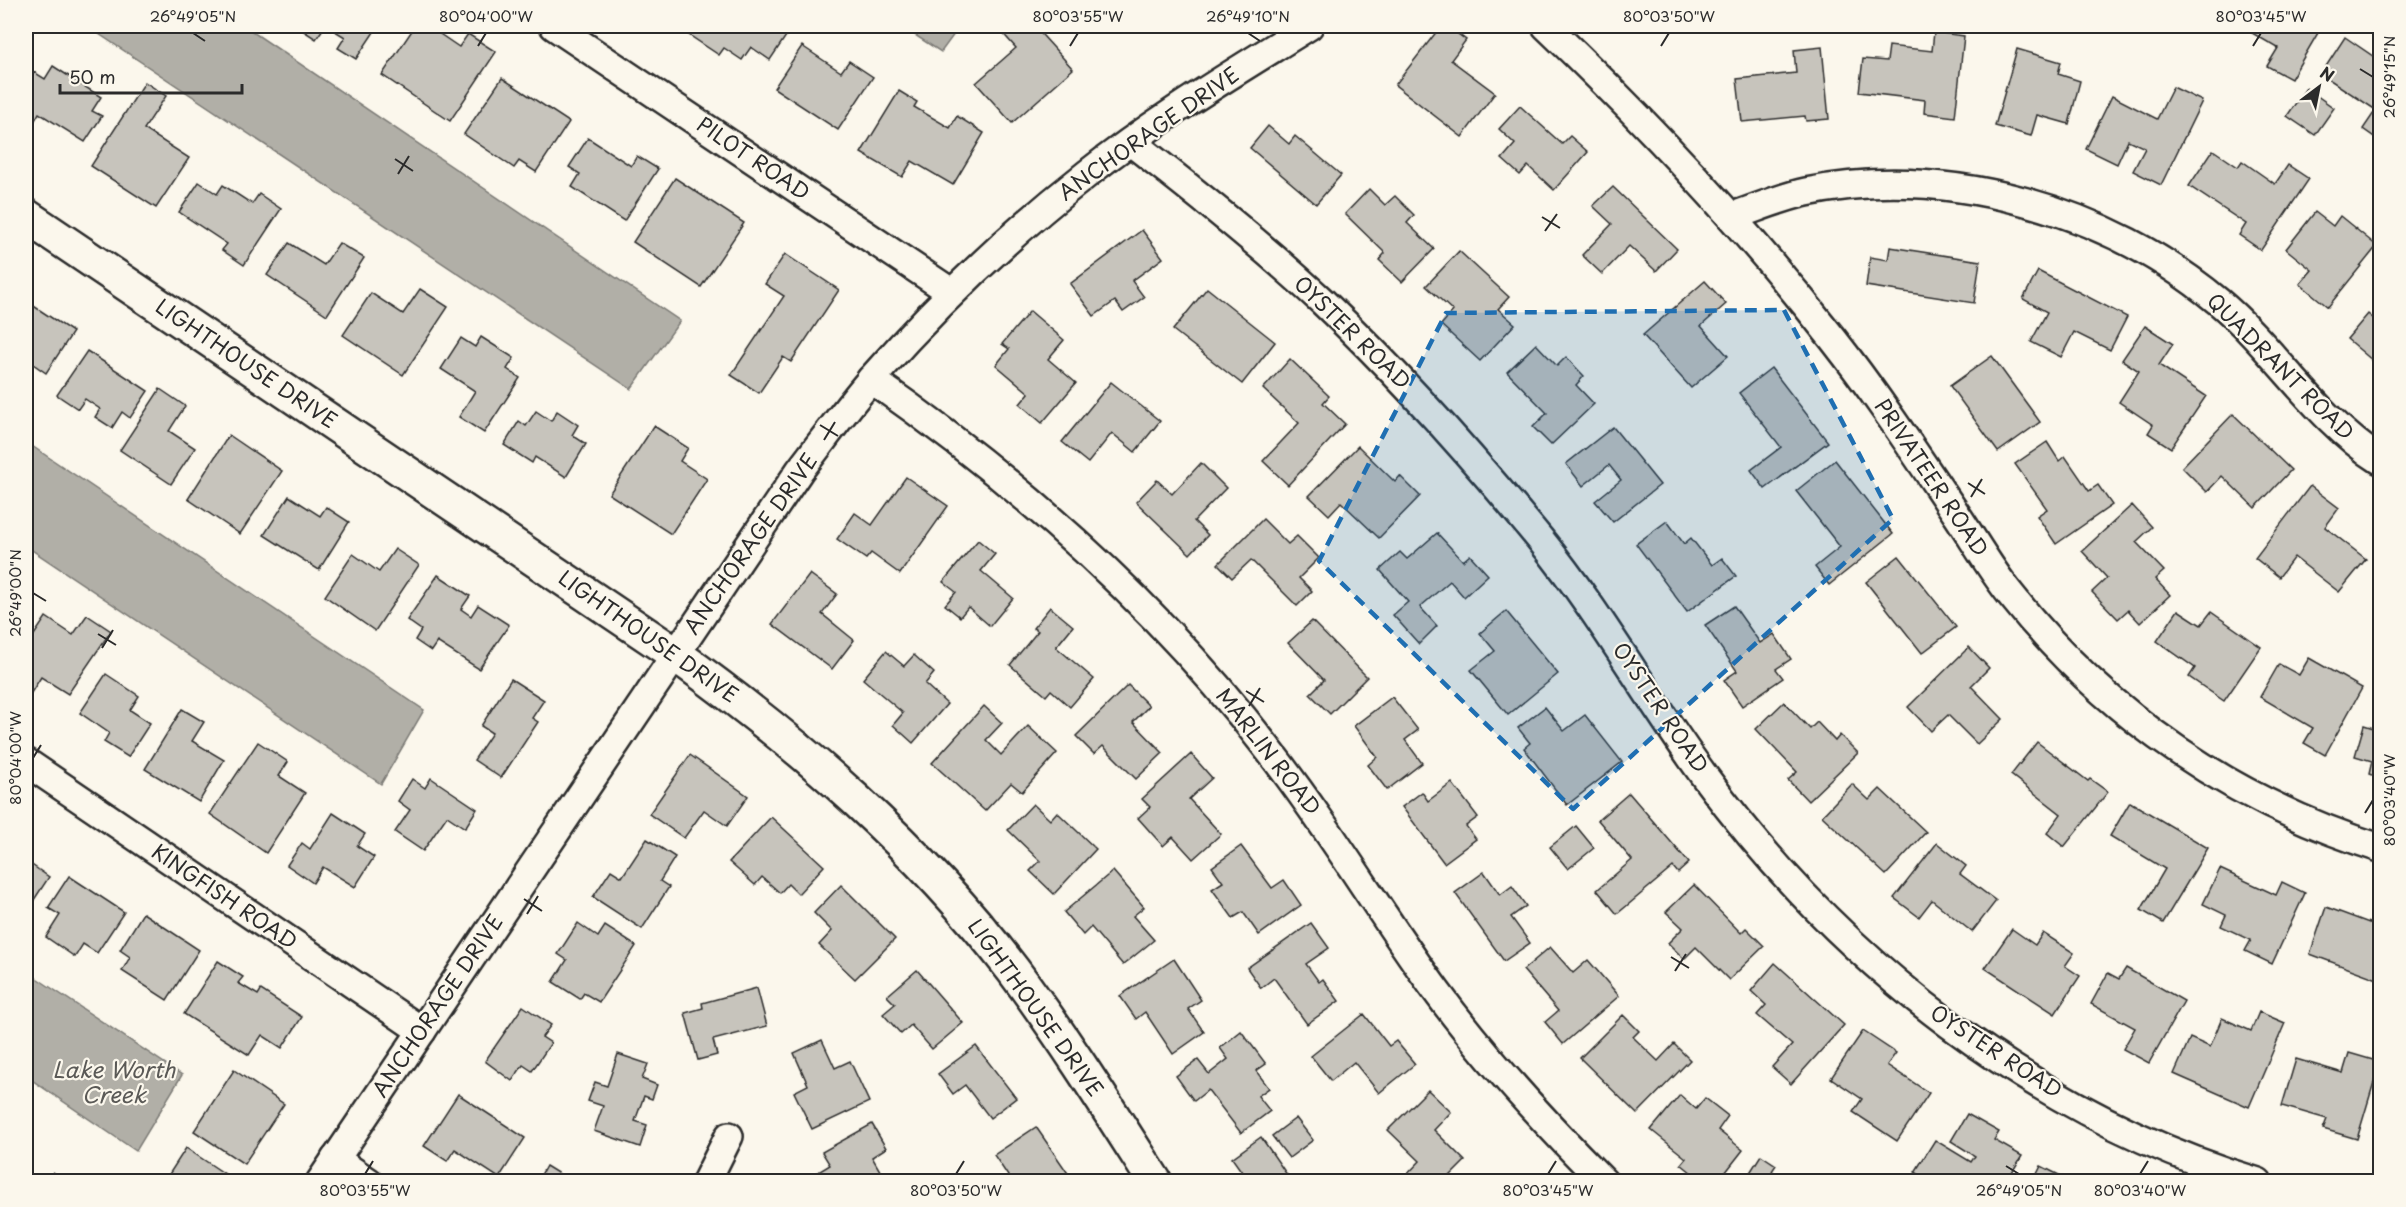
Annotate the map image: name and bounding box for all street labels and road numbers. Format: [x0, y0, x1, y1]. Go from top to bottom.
street label: ANCHORAGE DRIVE [1051, 58, 1245, 207]
street label: PILOT ROAD [691, 108, 817, 207]
street label: OYSTER ROAD [1288, 267, 1419, 396]
street label: QUADRANT ROAD [2200, 285, 2362, 447]
street label: LIGHTHOUSE DRIVE [150, 289, 344, 435]
street label: PRIVATEER ROAD [1868, 392, 1997, 562]
street label: ANCHORAGE DRIVE [675, 446, 824, 640]
street label: LIGHTHOUSE DRIVE [553, 561, 746, 710]
street label: OYSTER ROAD [1606, 635, 1717, 779]
street label: MARLIN ROAD [1210, 680, 1330, 821]
street label: KINGFISH ROAD [146, 835, 305, 956]
street label: ANCHORAGE DRIVE [363, 907, 510, 1103]
street label: LIGHTHOUSE DRIVE [961, 911, 1112, 1102]
street label: OYSTER ROAD [1925, 996, 2069, 1105]

